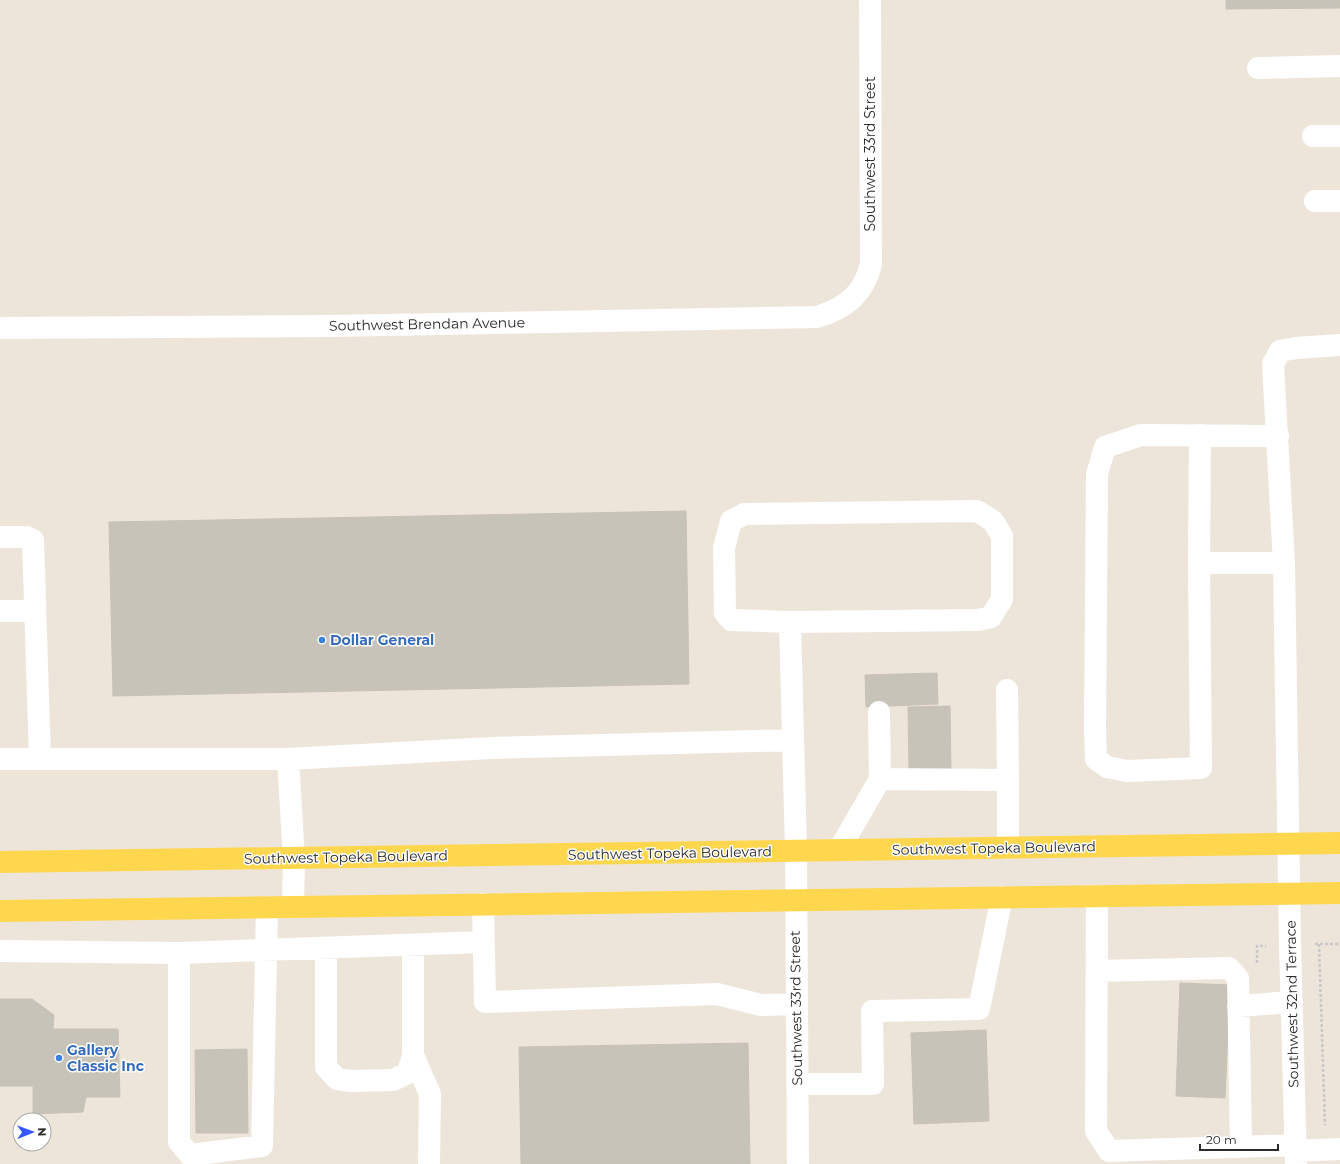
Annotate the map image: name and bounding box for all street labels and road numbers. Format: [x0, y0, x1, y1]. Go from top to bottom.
street label: Southwest 33rd Street [861, 76, 879, 232]
street label: Southwest Brendan Avenue [329, 313, 525, 335]
street label: Southwest Topeka Boulevard [892, 837, 1096, 859]
street label: Southwest Topeka Boulevard [568, 842, 772, 864]
street label: Southwest Topeka Boulevard [244, 846, 448, 868]
street label: Southwest 32nd Terrace [1282, 920, 1302, 1088]
street label: Southwest 33rd Street [786, 930, 806, 1086]

